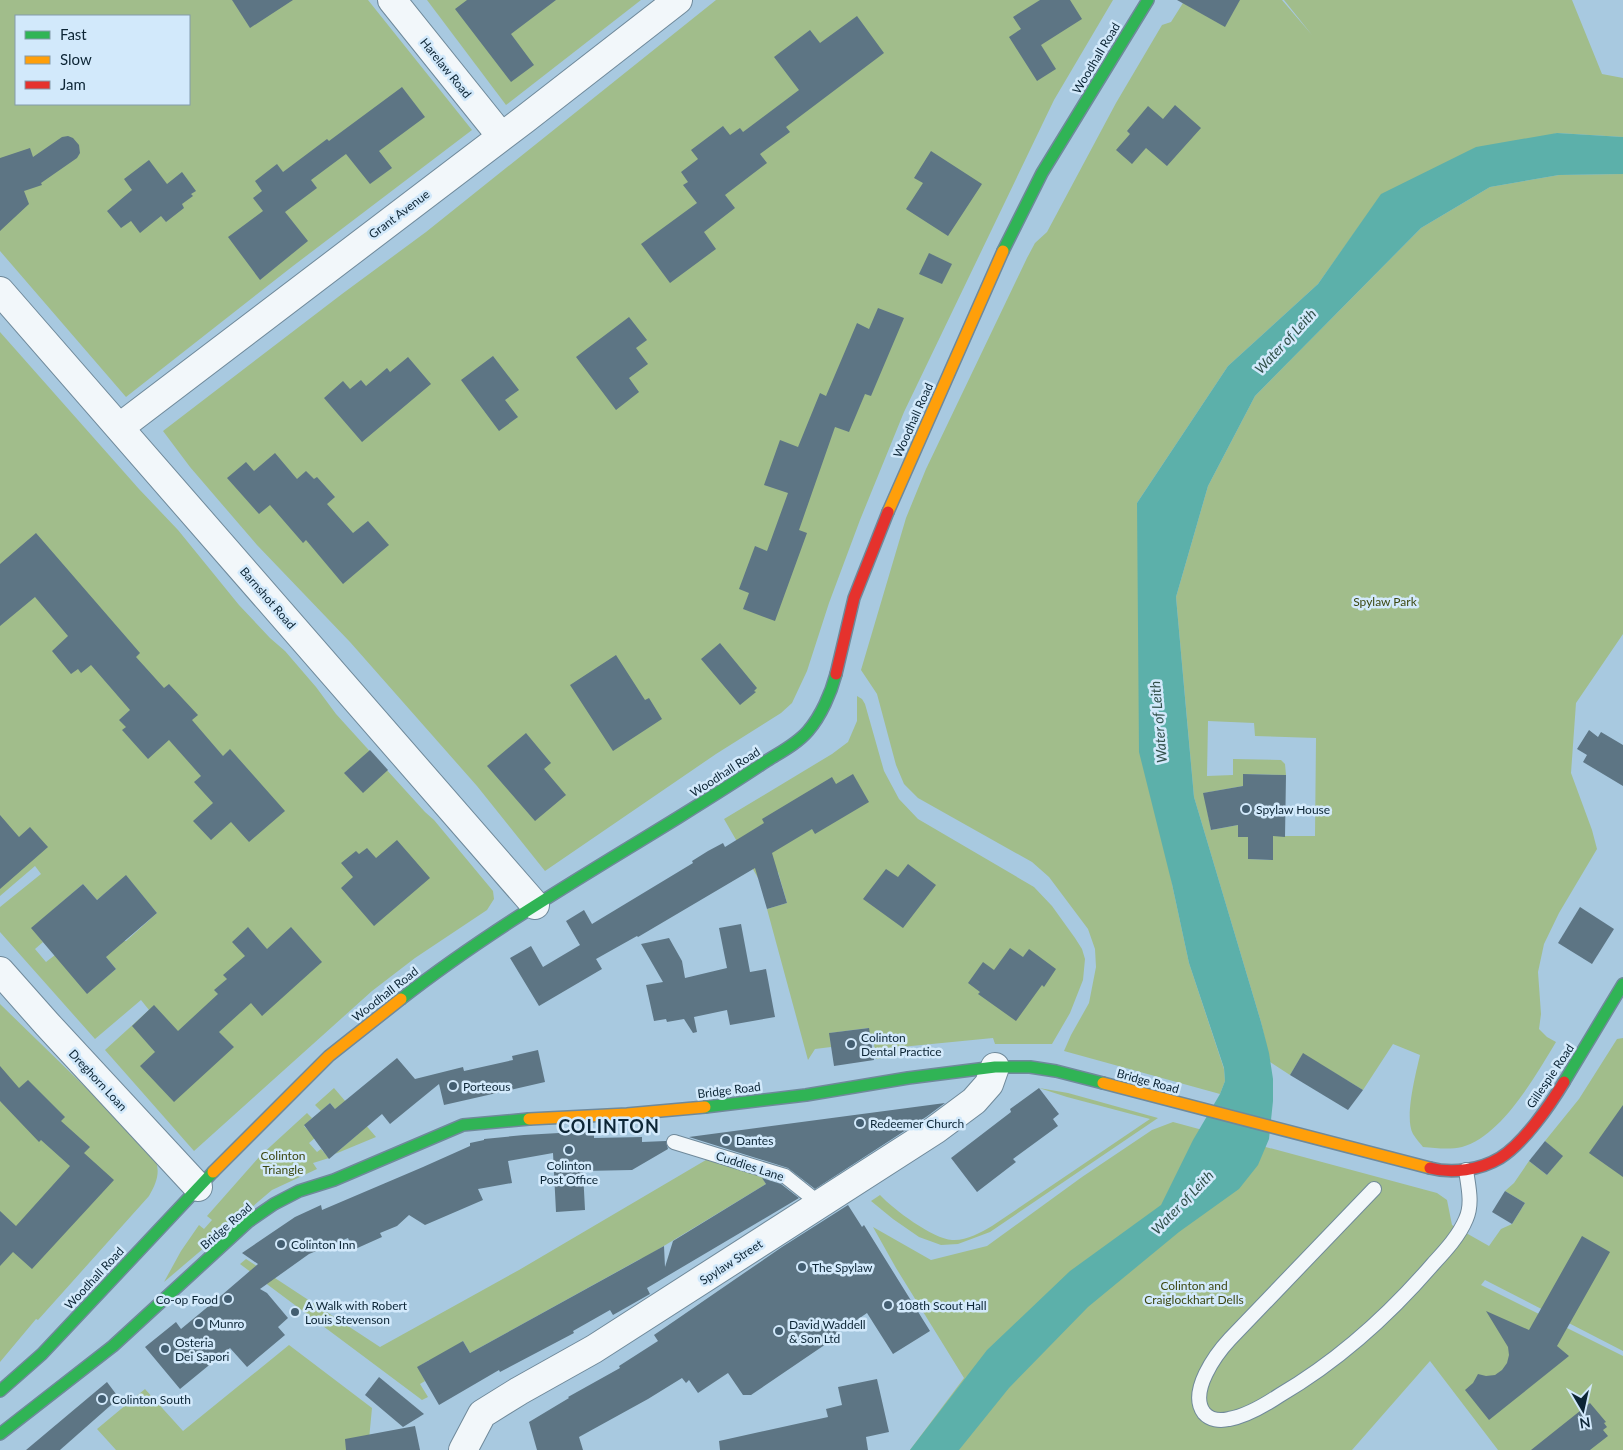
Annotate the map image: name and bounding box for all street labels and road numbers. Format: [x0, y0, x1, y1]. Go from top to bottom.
street label: Woodhall Road [1069, 20, 1123, 96]
street label: Harelaw Road [417, 35, 475, 101]
street label: Grant Avenue [366, 186, 432, 242]
street label: Woodhall Road [890, 380, 936, 460]
street label: Barnshot Road [237, 564, 299, 632]
street label: Woodhall Road [687, 744, 763, 800]
street label: Woodhall Road [349, 963, 421, 1025]
street label: Gillespie Road [1523, 1041, 1577, 1111]
street label: Dreghorn Loan [66, 1046, 130, 1114]
street label: Bridge Road [1115, 1066, 1181, 1096]
street label: Bridge Road [696, 1079, 762, 1101]
street label: Cuddies Lane [714, 1148, 786, 1184]
street label: Bridge Road [197, 1199, 255, 1253]
street label: Spylaw Street [697, 1236, 766, 1288]
street label: Woodhall Road [61, 1244, 127, 1312]

